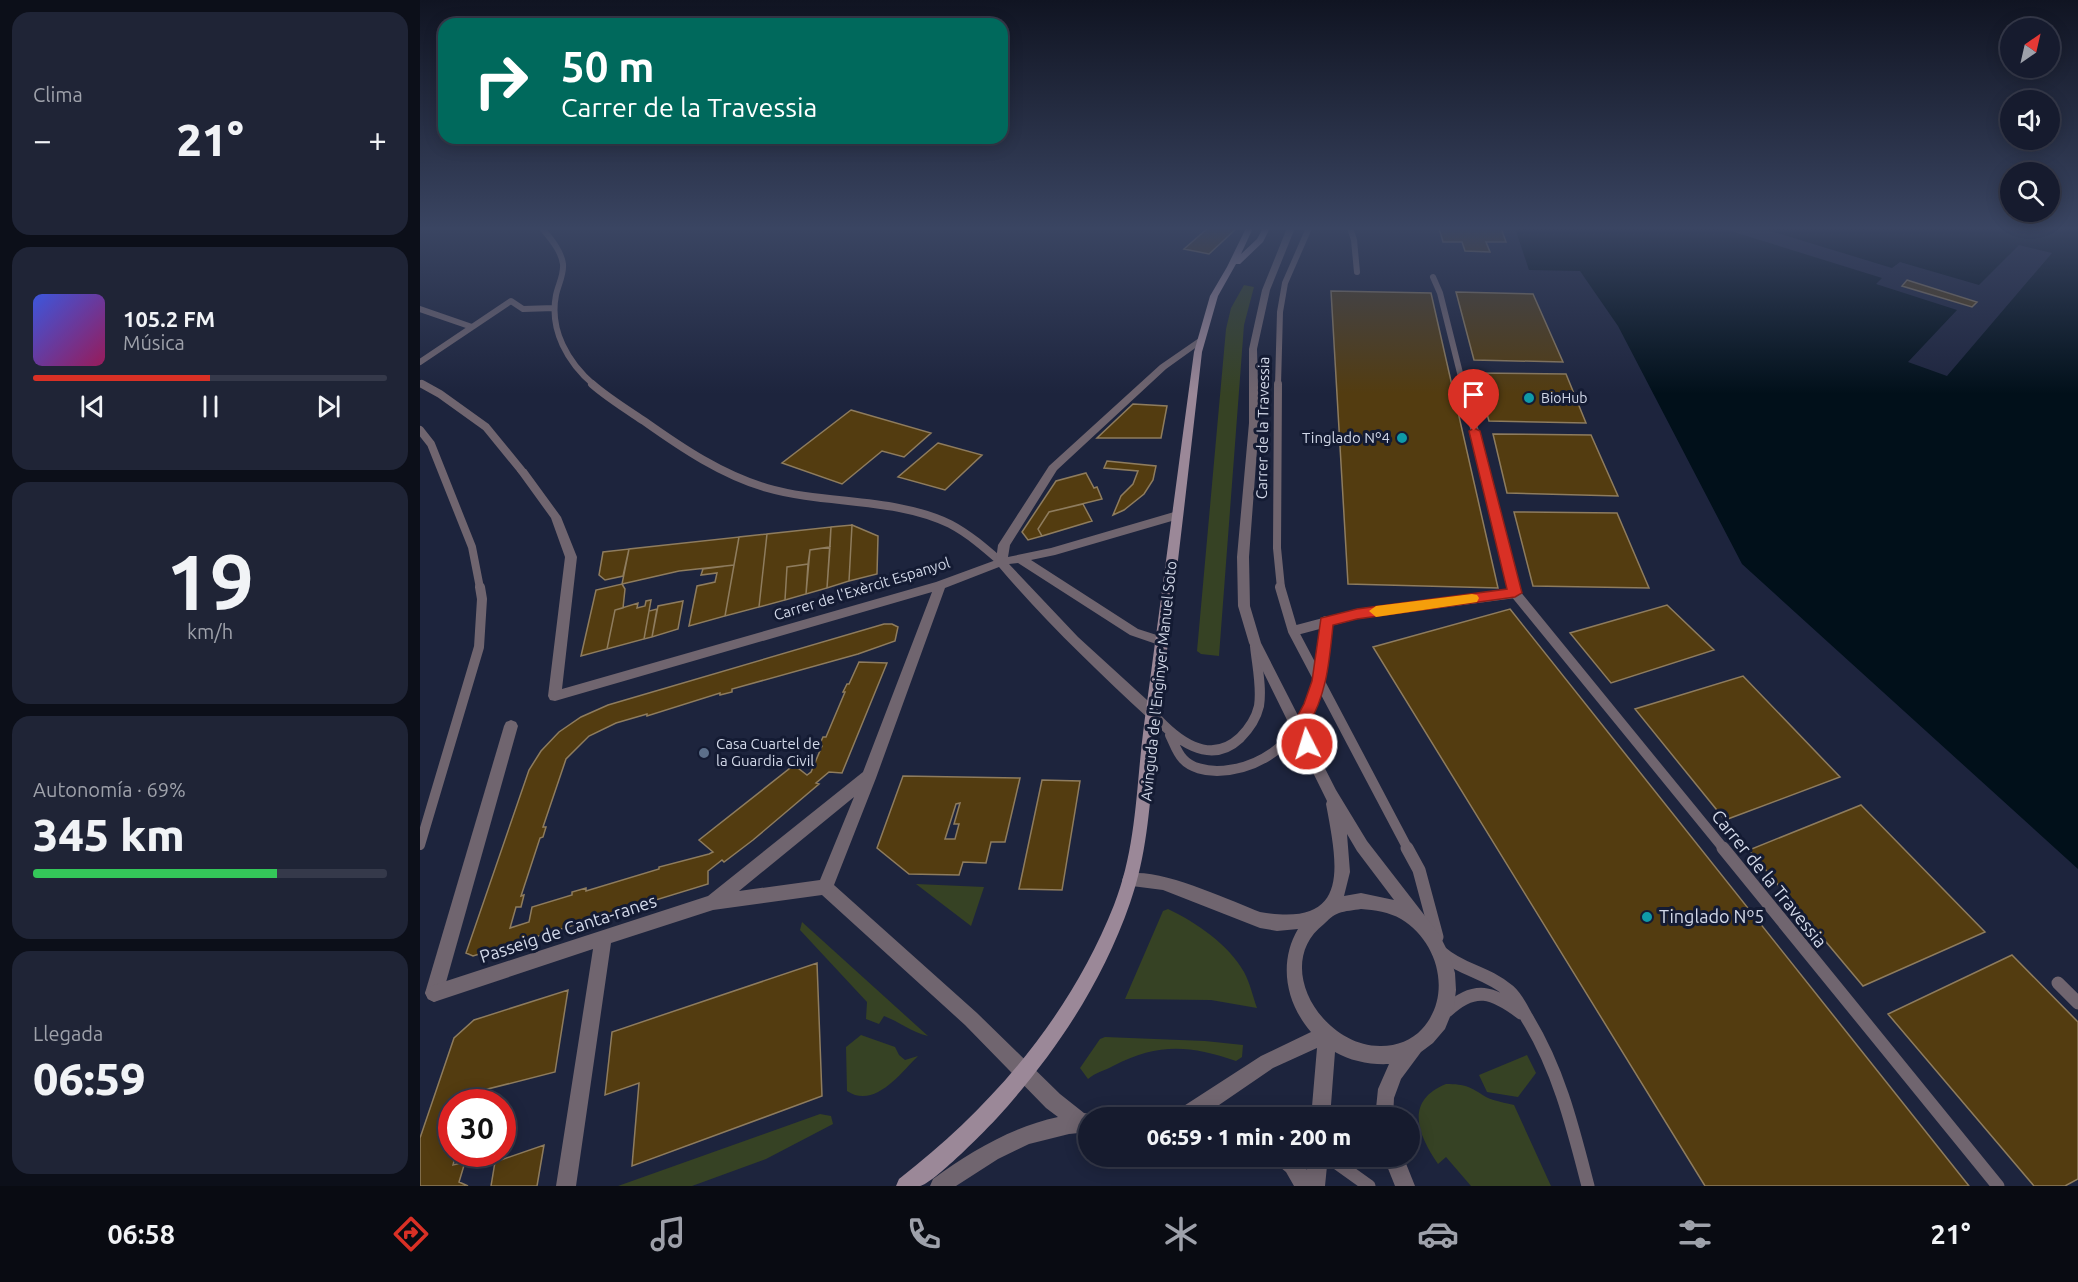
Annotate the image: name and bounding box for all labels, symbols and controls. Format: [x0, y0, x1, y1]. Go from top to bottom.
north arrow [2000, 18, 2060, 78]
map controls [2000, 18, 2060, 222]
icon: right [462, 42, 540, 120]
text: 50 m [561, 43, 655, 90]
text: Clima [33, 83, 83, 106]
button: sound [2000, 90, 2060, 150]
text: Carrer de la Travessia [561, 92, 817, 122]
text: 21° [176, 114, 244, 165]
text: − [33, 121, 52, 158]
text: + [368, 121, 387, 158]
button: search [2000, 162, 2060, 222]
text: 105.2 FM [123, 306, 215, 331]
text: Música [123, 331, 185, 354]
street label: Carrer de la Travessia [1253, 357, 1272, 499]
pin [1448, 369, 1499, 431]
icon: arrive [1457, 378, 1490, 411]
icon: previous [76, 390, 109, 423]
icon: pause [194, 390, 227, 423]
icon: next [312, 390, 345, 423]
place label: BioHub [1541, 390, 1587, 406]
marker: BioHub [1522, 391, 1536, 405]
place label: Tinglado Nº4 [1302, 429, 1390, 446]
marker: Tinglado Nº4 [1395, 431, 1409, 445]
text: 19 [166, 537, 254, 625]
street label: Carrer de l'Exèrcit Espanyol [772, 554, 952, 623]
street label: Avinguda de l'Enginyer Manuel Soto [1137, 560, 1180, 802]
text: km/h [187, 620, 233, 643]
position arrow [1275, 712, 1339, 776]
place label: Casa Cuartel de la Guardia Civil [716, 735, 820, 769]
marker: Casa Cuartel de la Guardia Civil [697, 746, 711, 760]
text: Autonomía · 69% [33, 778, 186, 801]
street label: Carrer de la Travessia [1708, 806, 1831, 951]
text: 345 km [33, 809, 185, 860]
street label: Passeig de Canta-ranes [477, 890, 659, 966]
place label: Tinglado Nº5 [1659, 906, 1765, 926]
marker: Tinglado Nº5 [1640, 910, 1654, 924]
text: Llegada [33, 1022, 103, 1045]
text: 06:59 [33, 1053, 146, 1104]
speed limit sign: 30 [438, 1089, 516, 1167]
text: 06:59 · 1 min · 200 m [1147, 1124, 1351, 1149]
icon: directions [390, 1213, 432, 1255]
icon: music [647, 1213, 689, 1255]
icon: phone [903, 1213, 945, 1255]
icon: climate [1160, 1213, 1202, 1255]
icon: car [1417, 1213, 1459, 1255]
icon: filters [1674, 1213, 1716, 1255]
text: 06:58 [107, 1219, 175, 1249]
text: 21° [1931, 1219, 1971, 1249]

